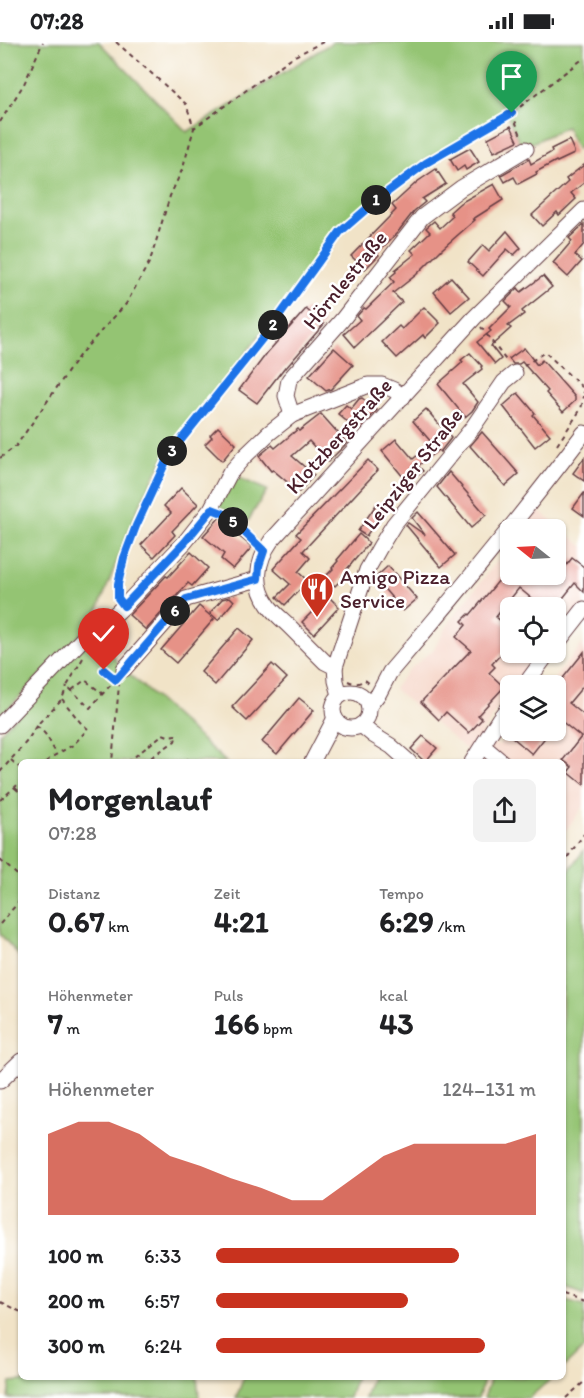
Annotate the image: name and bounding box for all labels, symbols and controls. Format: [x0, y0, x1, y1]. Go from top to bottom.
text: 07:28 [30, 8, 83, 35]
pin [486, 51, 537, 113]
icon: arrive [495, 60, 528, 93]
pin: 1 [361, 185, 391, 215]
text: 1 [372, 190, 380, 209]
street label: Hörnlestraße [297, 225, 392, 334]
pin: 2 [258, 310, 288, 340]
text: 2 [269, 315, 277, 334]
street label: Klotzbergstraße [280, 373, 397, 499]
street label: Leipziger Straße [357, 403, 468, 534]
pin: 3 [157, 436, 187, 466]
text: 3 [168, 441, 176, 460]
pin: 5 [218, 507, 248, 537]
text: 5 [229, 512, 237, 531]
north arrow [500, 519, 566, 585]
map controls [500, 519, 566, 741]
place label: Amigo Pizza Service [340, 564, 450, 613]
restaurant icon: Amigo Pizza Service [299, 571, 335, 618]
pin: 6 [160, 596, 190, 626]
button: locate [500, 597, 566, 663]
text: 6 [171, 601, 179, 620]
pin [78, 608, 129, 670]
icon: check [87, 617, 120, 650]
button: layers [500, 675, 566, 741]
text: Morgenlauf [48, 779, 212, 818]
button: share [473, 779, 536, 842]
text: 07:28 [48, 821, 97, 845]
text: Distanz [48, 884, 100, 903]
text: Zeit [214, 884, 241, 903]
text: Tempo [379, 884, 424, 903]
text: 0.67 [48, 903, 105, 940]
text: 4:21 [214, 903, 269, 940]
text: 6:29 [379, 903, 434, 940]
text: km [105, 917, 129, 936]
text: /km [434, 917, 466, 936]
text: Höhenmeter [48, 986, 133, 1005]
text: Puls [214, 986, 243, 1005]
text: kcal [379, 986, 408, 1005]
text: 7 [48, 1005, 63, 1042]
text: 166 [214, 1005, 259, 1042]
text: 43 [379, 1005, 414, 1042]
text: m [63, 1019, 80, 1038]
text: bpm [259, 1019, 293, 1038]
text: Höhenmeter [48, 1077, 154, 1101]
text: 124–131 m [442, 1077, 536, 1101]
text: 100 m [48, 1244, 103, 1268]
text: 6:33 [144, 1244, 181, 1268]
text: 200 m [48, 1289, 104, 1313]
text: 6:57 [144, 1289, 180, 1313]
text: 300 m [48, 1334, 105, 1358]
text: 6:24 [144, 1334, 182, 1358]

